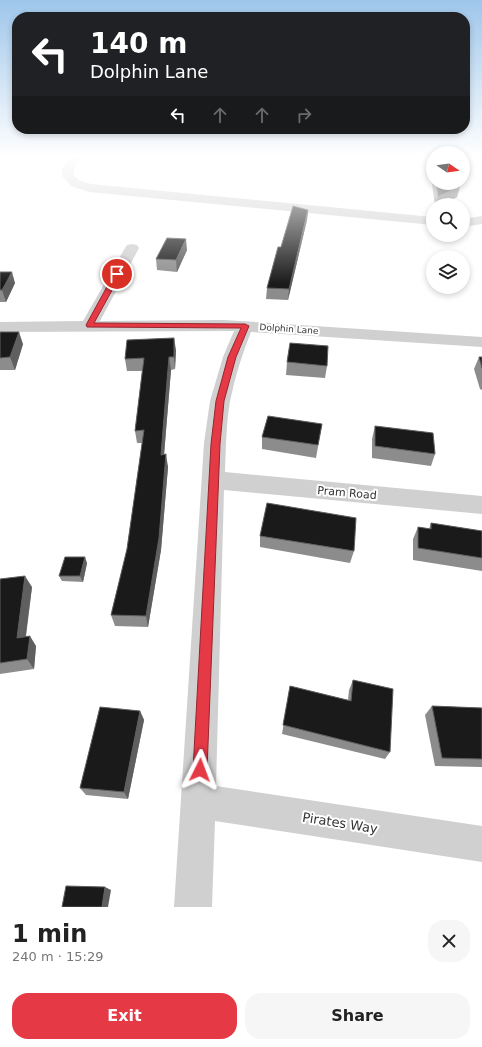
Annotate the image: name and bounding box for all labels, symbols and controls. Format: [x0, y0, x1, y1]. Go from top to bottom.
text: 140 m [90, 27, 187, 60]
icon: left [24, 28, 76, 80]
text: Dolphin Lane [90, 61, 208, 82]
icon: left [167, 104, 189, 126]
icon: ahead [209, 104, 231, 126]
icon: ahead [251, 104, 273, 126]
icon: right [293, 104, 315, 126]
north arrow [426, 146, 470, 190]
map controls [426, 146, 470, 294]
button: search [426, 198, 470, 242]
button: layers [426, 250, 470, 294]
pin [100, 257, 134, 291]
icon: arrive [106, 263, 128, 285]
street label: Dolphin Lane [259, 322, 319, 336]
street label: Pram Road [317, 484, 377, 502]
position arrow [179, 749, 221, 791]
street label: Pirates Way [301, 810, 379, 836]
text: 1 min [12, 920, 87, 948]
button: close [428, 920, 470, 962]
text: 240 m · 15:29 [12, 949, 103, 964]
button: Exit [12, 993, 237, 1039]
button: Share [245, 993, 470, 1039]

